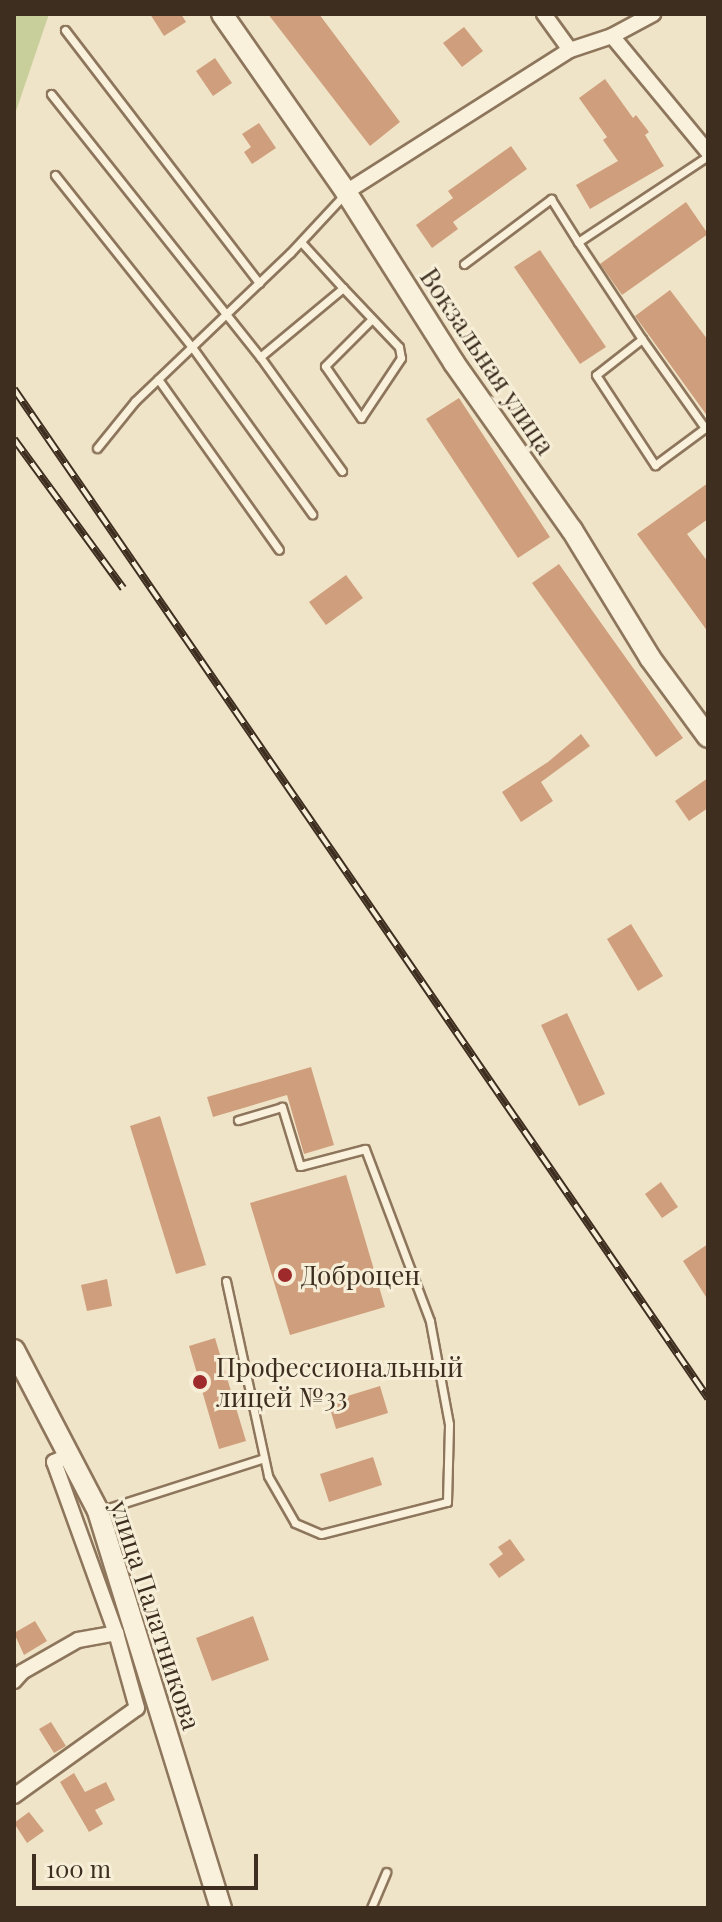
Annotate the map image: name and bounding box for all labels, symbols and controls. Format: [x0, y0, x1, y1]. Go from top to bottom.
street label: Вокзальная улица [414, 262, 562, 460]
place label: Доброцен [301, 1259, 420, 1291]
marker: Доброцен [276, 1266, 294, 1284]
place label: Профессиональный лицей №33 [216, 1351, 463, 1412]
marker: Профессиональный лицей №33 [191, 1373, 209, 1391]
street label: улица Палатникова [104, 1496, 208, 1734]
scale bar [36, 1838, 262, 1888]
text: 100 m [46, 1852, 111, 1884]

